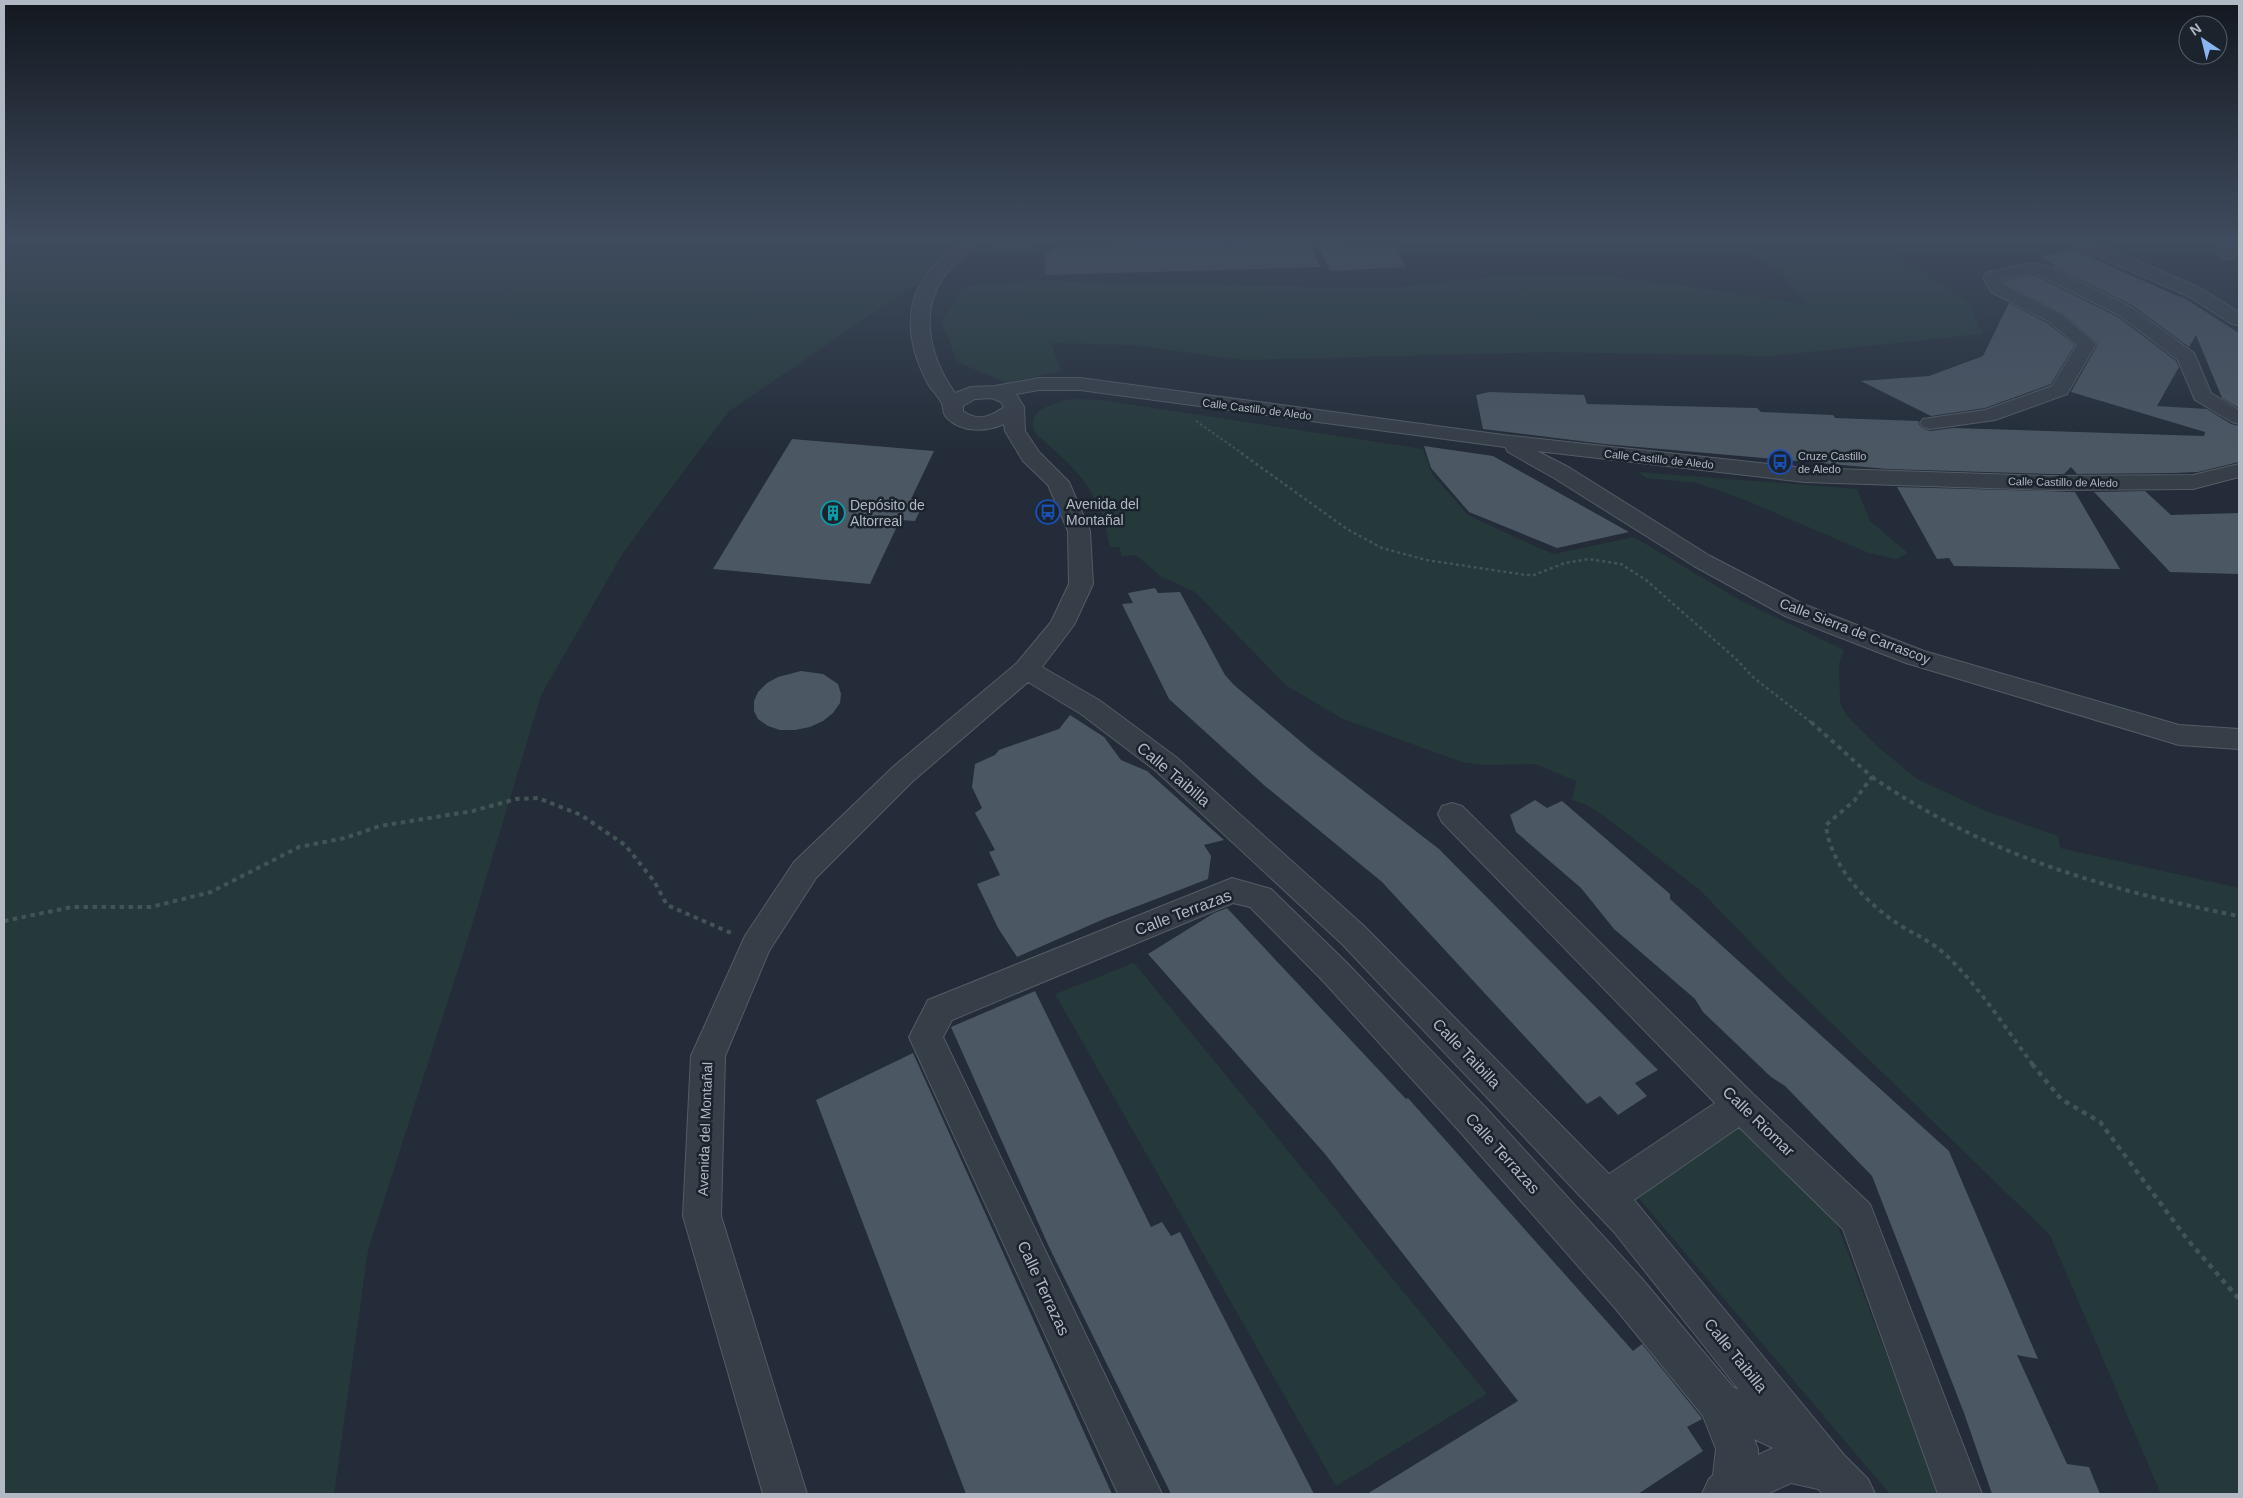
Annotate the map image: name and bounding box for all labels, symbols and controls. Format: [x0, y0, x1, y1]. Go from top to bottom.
north arrow [2178, 15, 2228, 65]
text: N [2187, 20, 2204, 39]
street label: Calle Castillo de Aledo [1202, 396, 1312, 422]
street label: Calle Castillo de Aledo [1604, 447, 1714, 471]
bus stop icon: Cruze Castillo de Aledo [1767, 449, 1793, 475]
place label: Cruze Castillo de Aledo [1798, 450, 1866, 475]
street label: Calle Castillo de Aledo [2008, 475, 2118, 489]
place label: Avenida del Montañal [1066, 496, 1139, 528]
place label: Depósito de Altorreal [850, 497, 925, 529]
bus stop icon: Avenida del Montañal [1035, 499, 1061, 525]
building icon: Depósito de Altorreal [820, 500, 846, 526]
street label: Calle Sierra de Carrascoy [1777, 595, 1933, 667]
street label: Calle Taibilla [1134, 739, 1214, 810]
street label: Calle Terrazas [1133, 886, 1234, 939]
street label: Calle Taibilla [1429, 1015, 1504, 1092]
street label: Avenida del Montañal [695, 1062, 715, 1196]
street label: Calle Riomar [1719, 1083, 1798, 1160]
street label: Calle Terrazas [1462, 1110, 1543, 1197]
street label: Calle Terrazas [1014, 1238, 1073, 1338]
street label: Calle Taibilla [1701, 1315, 1770, 1396]

